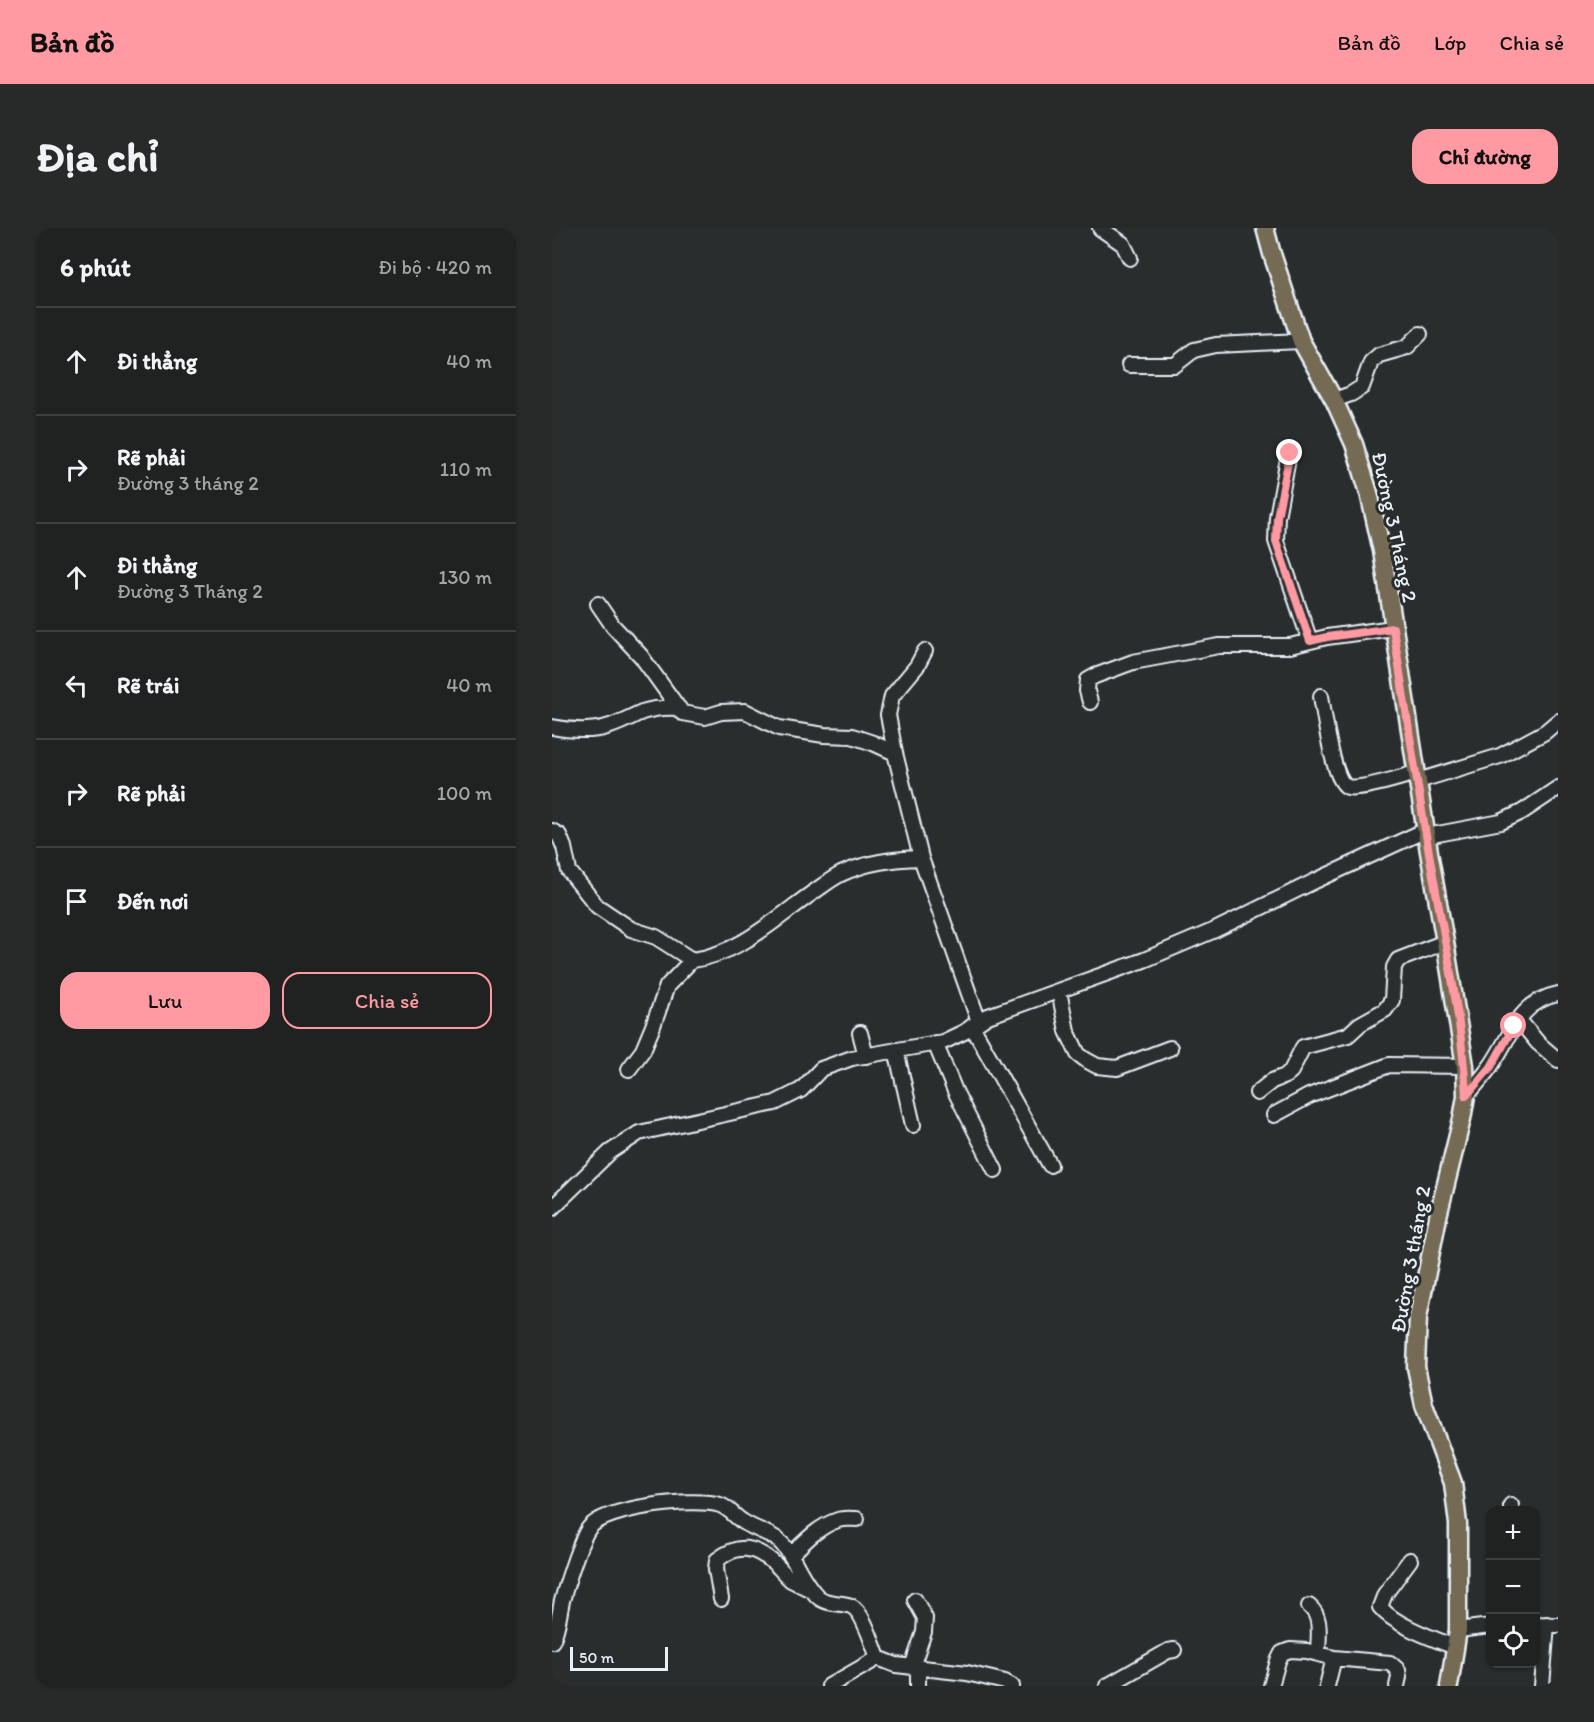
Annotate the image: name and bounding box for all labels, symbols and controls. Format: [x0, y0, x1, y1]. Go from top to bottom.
text: Bản đồ [30, 25, 115, 59]
text: Bản đồ [1337, 30, 1401, 55]
text: Lớp [1434, 30, 1466, 55]
text: Chia sẻ [1499, 30, 1564, 55]
button: Chỉ đường [1412, 129, 1558, 184]
text: Địa chỉ [36, 131, 159, 182]
text: 6 phút [60, 251, 131, 283]
text: Đi bộ · 420 m [378, 255, 492, 279]
icon: ahead [60, 345, 93, 378]
text: Đi thẳng [117, 348, 197, 375]
text: 40 m [446, 349, 492, 373]
route end [1276, 439, 1302, 465]
text: Rẽ phải [117, 444, 186, 471]
street label: Đường 3 Tháng 2 [1367, 450, 1423, 604]
icon: right [60, 453, 93, 486]
text: 110 m [440, 457, 492, 481]
text: Đường 3 tháng 2 [117, 471, 259, 495]
text: Đi thẳng [117, 552, 197, 579]
icon: ahead [60, 561, 93, 594]
text: 130 m [438, 565, 492, 589]
text: Đường 3 Tháng 2 [117, 579, 263, 603]
icon: left [60, 669, 93, 702]
text: Rẽ trái [117, 672, 179, 699]
text: 40 m [446, 673, 492, 697]
icon: right [60, 777, 93, 810]
text: Rẽ phải [117, 780, 186, 807]
text: 100 m [437, 781, 492, 805]
icon: arrive [60, 885, 93, 918]
text: Đến nơi [117, 888, 189, 915]
button: Lưu [60, 972, 270, 1029]
button: Chia sẻ [282, 972, 492, 1029]
route start [1500, 1012, 1526, 1038]
street label: Đường 3 tháng 2 [1385, 1184, 1435, 1334]
map controls [1486, 1506, 1540, 1668]
button: + [1486, 1506, 1540, 1560]
button: − [1486, 1560, 1540, 1614]
button: locate [1486, 1614, 1540, 1668]
scale bar [570, 1644, 668, 1672]
text: 50 m [579, 1648, 614, 1667]

